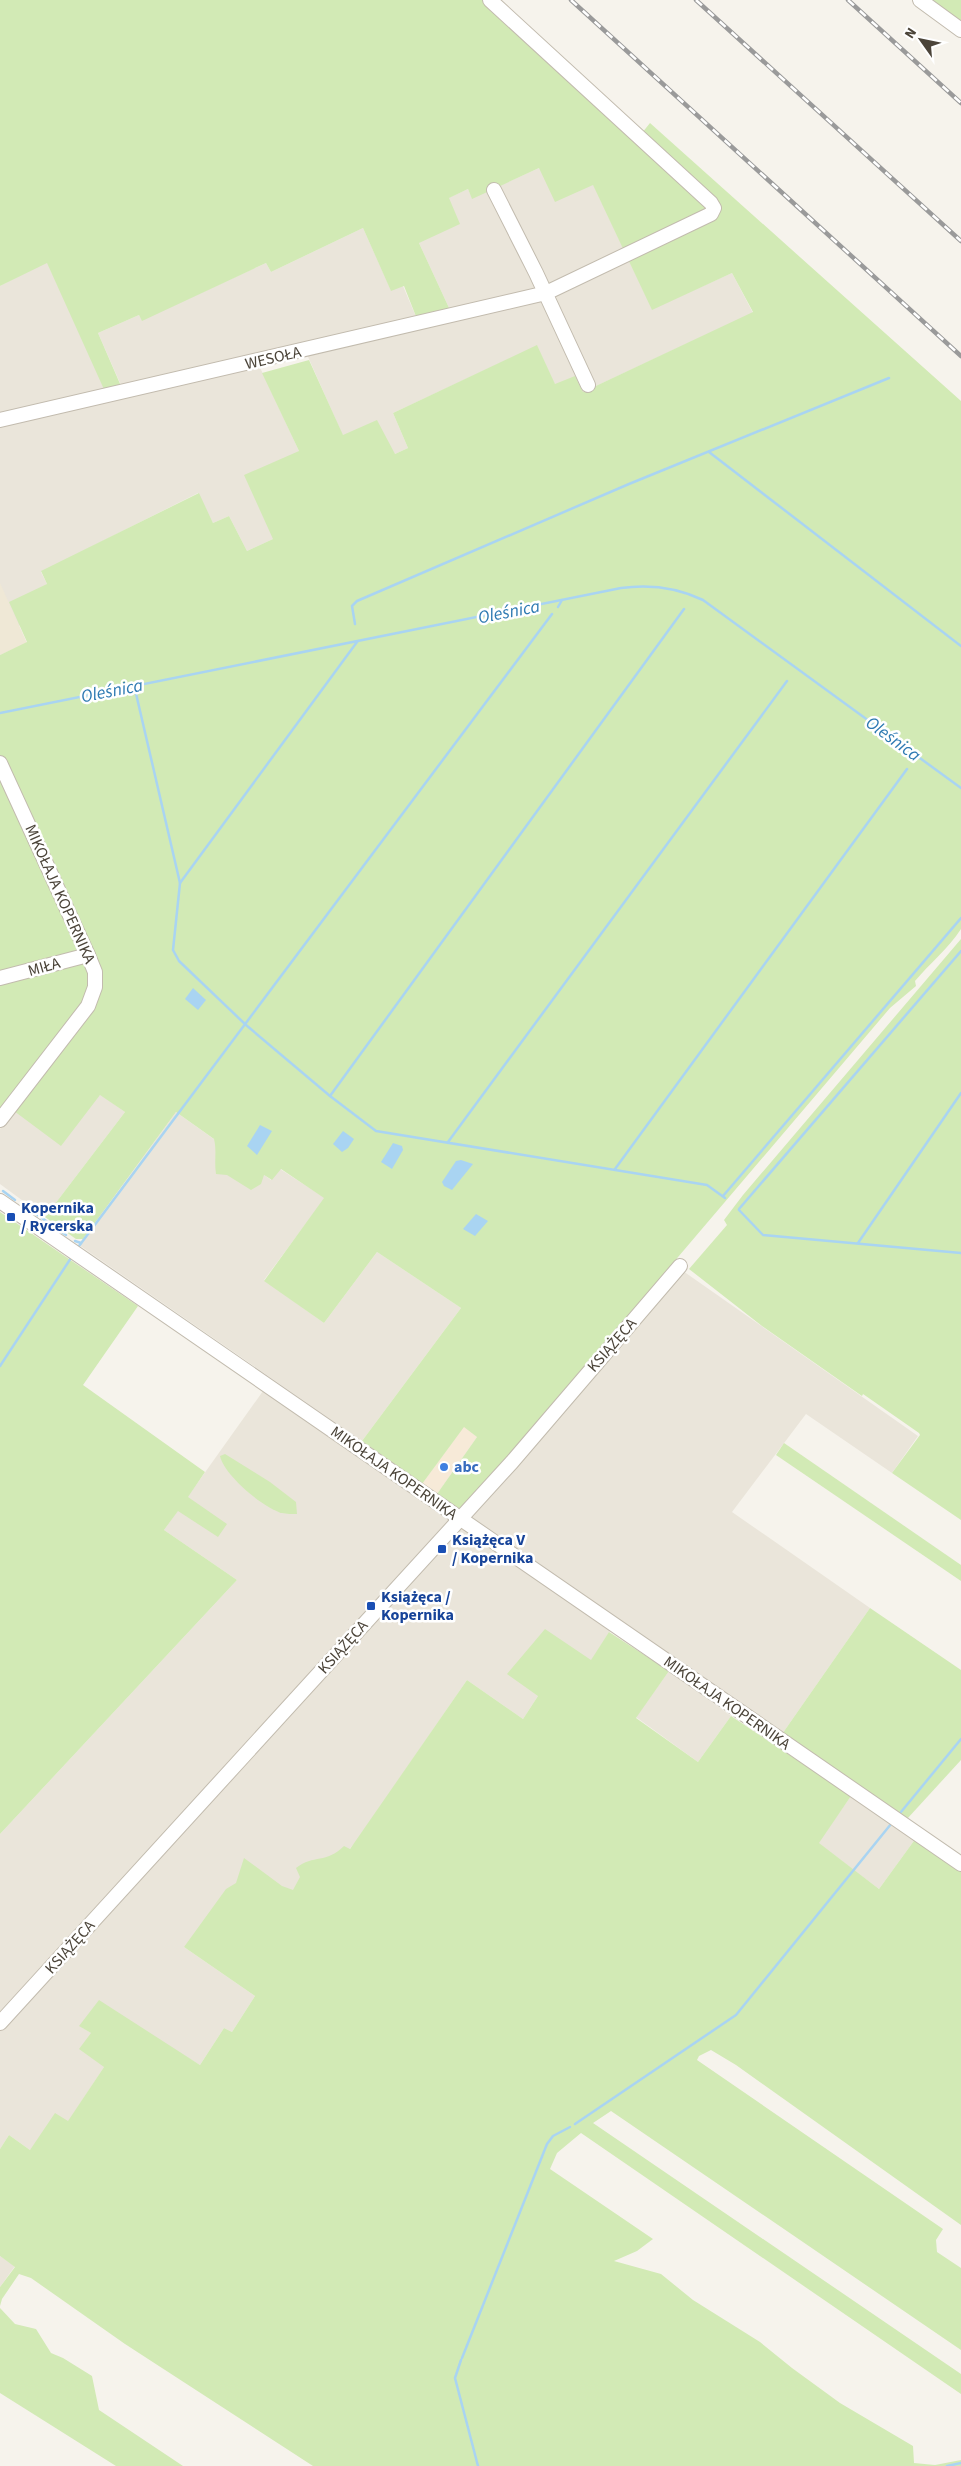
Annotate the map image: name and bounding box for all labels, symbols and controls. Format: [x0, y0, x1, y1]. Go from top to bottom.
north arrow [896, 15, 946, 65]
text: N [900, 24, 922, 43]
street label: WESOŁA [243, 341, 303, 375]
water label: Oleśnica [476, 594, 543, 630]
water label: Oleśnica [79, 673, 146, 709]
water label: Oleśnica [860, 710, 926, 768]
street label: MIKOŁAJA KOPERNIKA [19, 821, 101, 967]
street label: MIŁA [25, 952, 63, 982]
place label: Kopernika / Rycerska [21, 1197, 94, 1237]
marker: Kopernika / Rycerska [5, 1211, 17, 1223]
street label: KSIĄŻĘCA [582, 1313, 642, 1377]
street label: MIKOŁAJA KOPERNIKA [326, 1421, 462, 1525]
place label: abc [454, 1456, 480, 1478]
marker: abc [438, 1461, 450, 1473]
place label: Książęca V / Kopernika [452, 1529, 534, 1569]
marker: Książęca V / Kopernika [436, 1543, 448, 1555]
place label: Książęca / Kopernika [381, 1586, 454, 1626]
marker: Książęca / Kopernika [365, 1600, 377, 1612]
street label: KSIĄŻĘCA [313, 1615, 373, 1679]
street label: MIKOŁAJA KOPERNIKA [659, 1651, 795, 1755]
street label: KSIĄŻĘCA [40, 1915, 100, 1979]

